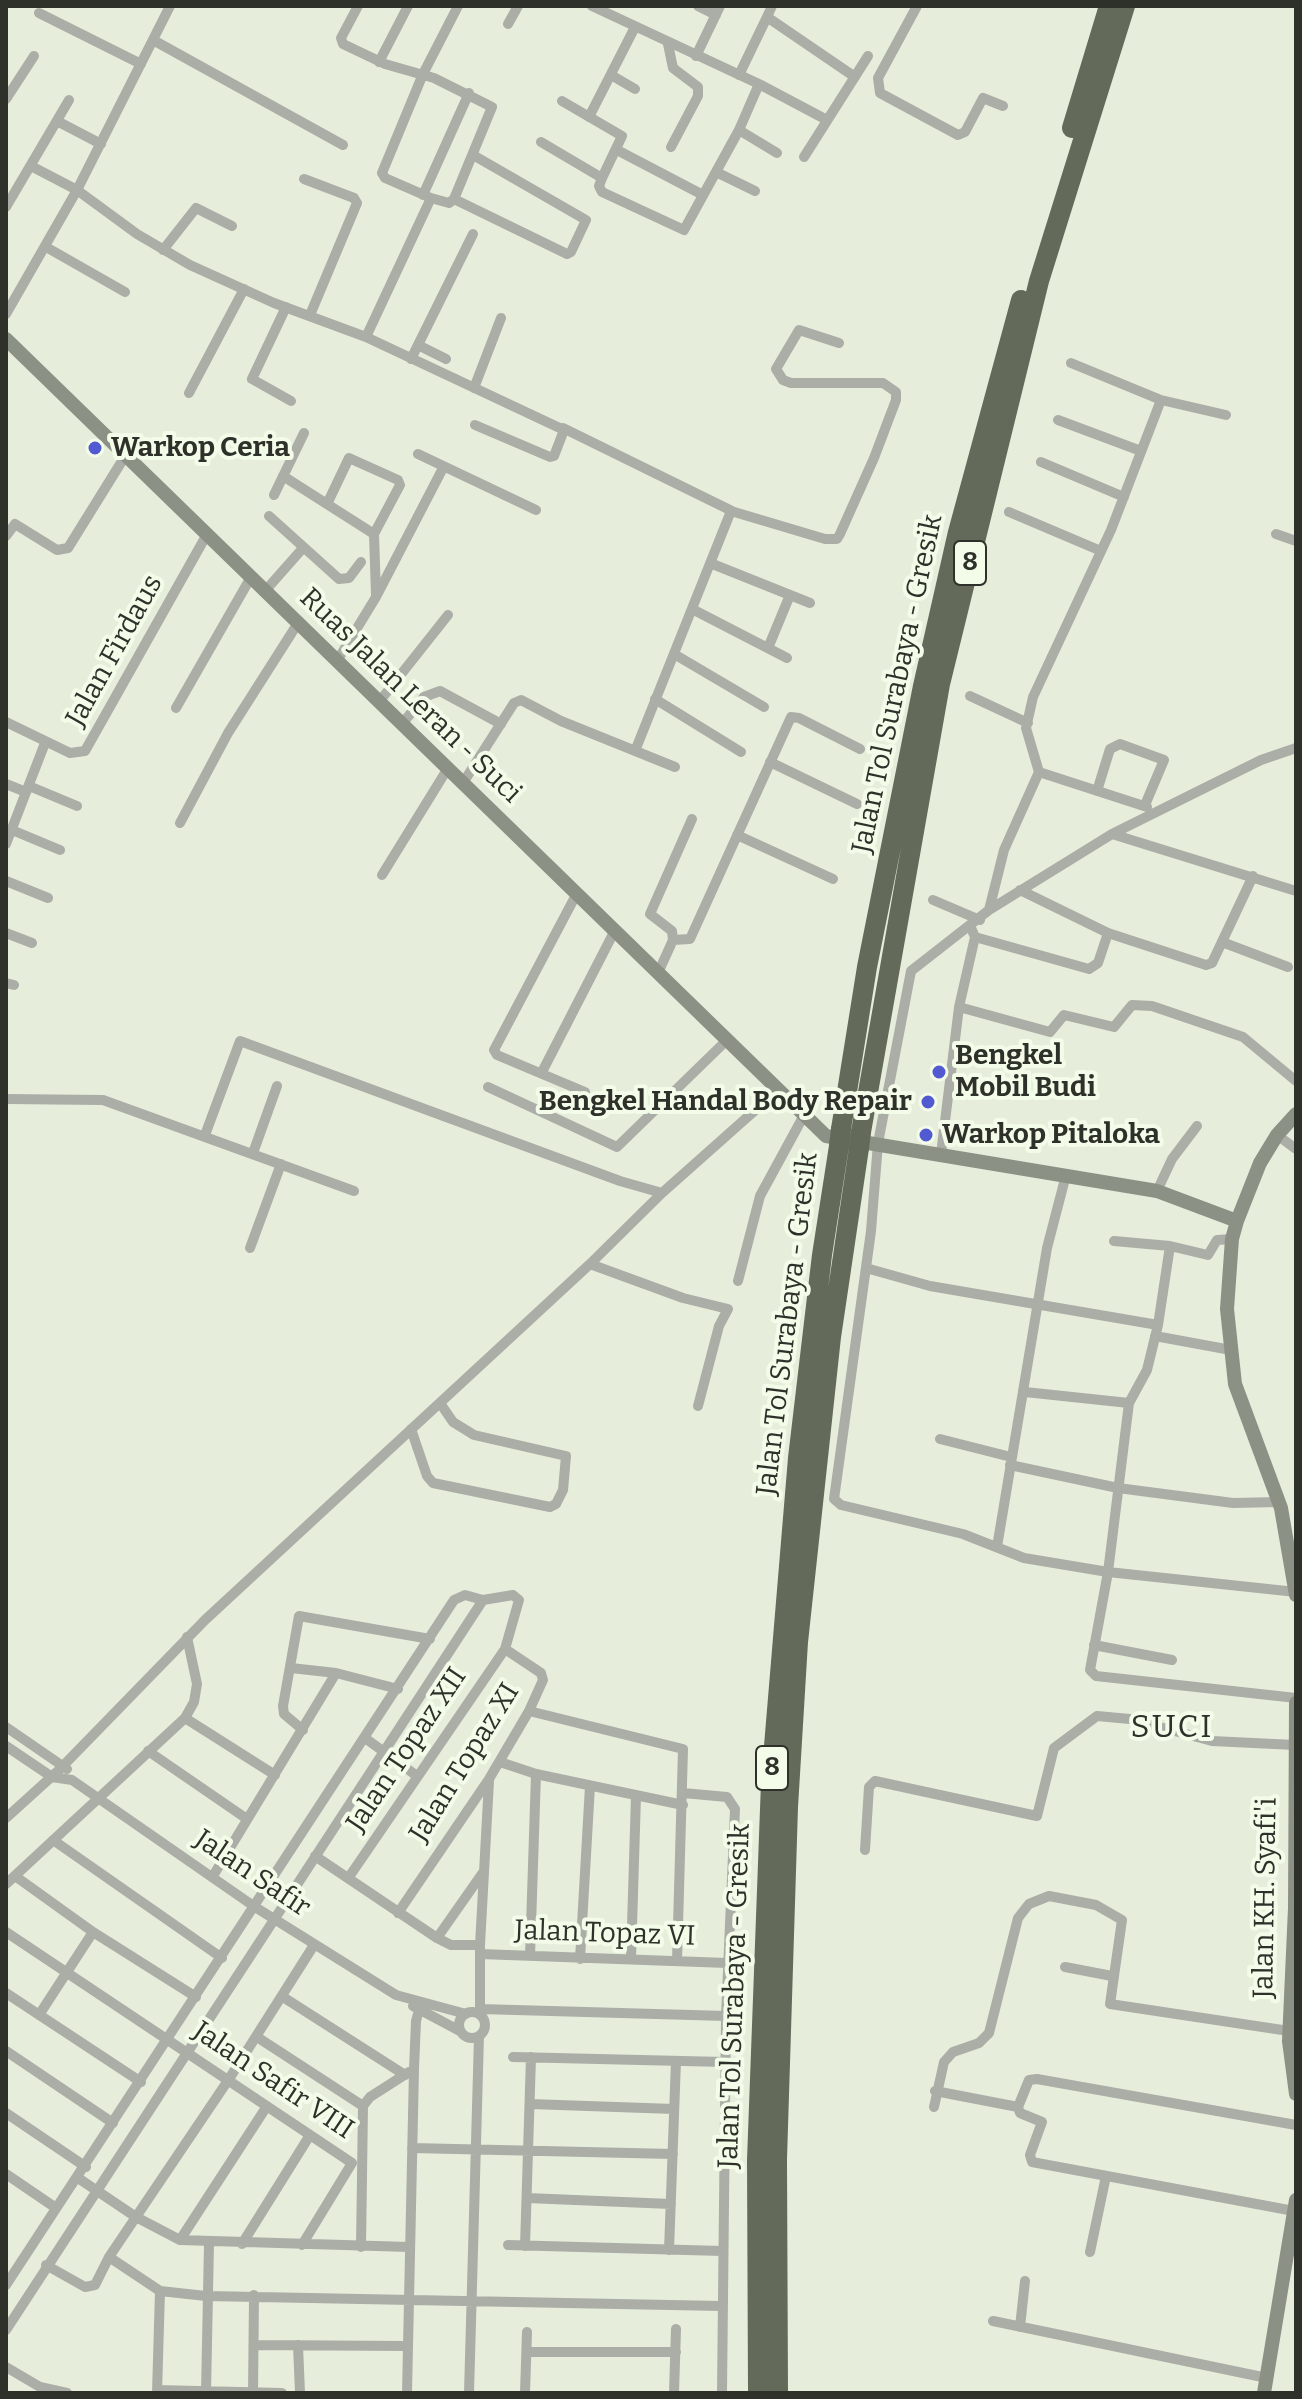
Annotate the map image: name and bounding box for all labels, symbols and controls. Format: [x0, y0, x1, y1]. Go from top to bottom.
place label: Warkop Ceria [111, 431, 290, 465]
marker: Warkop Ceria [86, 439, 104, 457]
street label: Jalan Tol Surabaya - Gresik [846, 512, 950, 856]
road number: 8 [954, 541, 986, 585]
street label: Jalan Firdaus [60, 569, 170, 733]
street label: Ruas Jalan Leran - Suci [292, 581, 528, 811]
place label: Bengkel Mobil Budi [955, 1039, 1096, 1105]
marker: Bengkel Mobil Budi [930, 1063, 948, 1081]
place label: Bengkel Handal Body Repair [539, 1085, 912, 1119]
marker: Bengkel Handal Body Repair [919, 1093, 937, 1111]
place label: Warkop Pitaloka [942, 1118, 1160, 1152]
marker: Warkop Pitaloka [917, 1126, 935, 1144]
street label: Jalan Tol Surabaya - Gresik [750, 1151, 826, 1497]
street label: Jalan Topaz XII [340, 1662, 474, 1838]
street label: Jalan Topaz XI [403, 1677, 527, 1849]
district label: SUCI [1130, 1709, 1214, 1747]
road number: 8 [756, 1746, 788, 1790]
street label: Jalan KH. Syafi'i [1247, 1797, 1285, 1999]
street label: Jalan Safir [188, 1823, 316, 1925]
street label: Jalan Tol Surabaya - Gresik [712, 1823, 758, 2169]
street label: Jalan Topaz VI [514, 1914, 696, 1954]
street label: Jalan Safir VIII [186, 2015, 360, 2147]

